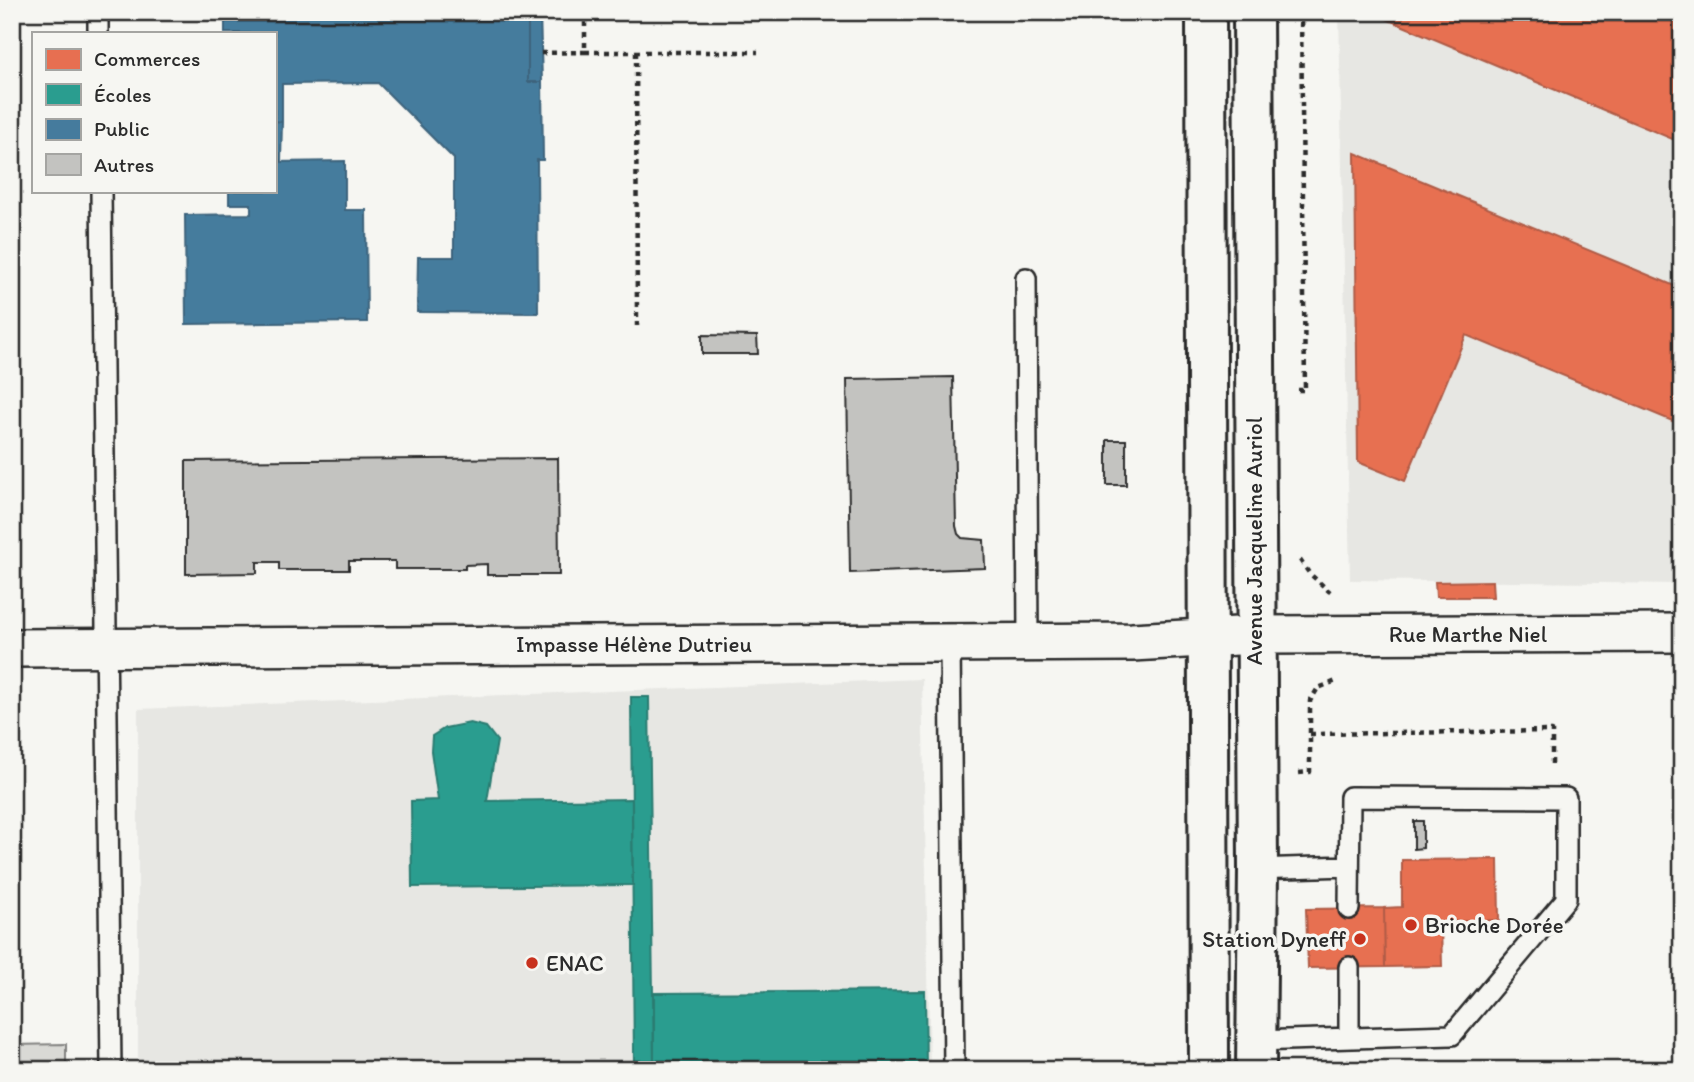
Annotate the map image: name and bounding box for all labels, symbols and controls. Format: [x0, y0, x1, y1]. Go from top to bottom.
legend [32, 32, 276, 192]
text: Commerces [94, 46, 200, 71]
text: Écoles [94, 82, 152, 107]
text: Public [94, 116, 150, 141]
text: Autres [94, 152, 154, 177]
street label: Avenue Jacqueline Auriol [1240, 416, 1268, 665]
street label: Rue Marthe Niel [1389, 620, 1548, 648]
street label: Impasse Hélène Dutrieu [516, 630, 752, 658]
place label: Brioche Dorée [1425, 911, 1564, 939]
marker: Brioche Dorée [1403, 917, 1419, 933]
place label: Station Dyneff [1202, 925, 1346, 953]
marker: Station Dyneff [1352, 931, 1368, 947]
place label: ENAC [546, 949, 604, 977]
marker: ENAC [524, 955, 540, 971]

